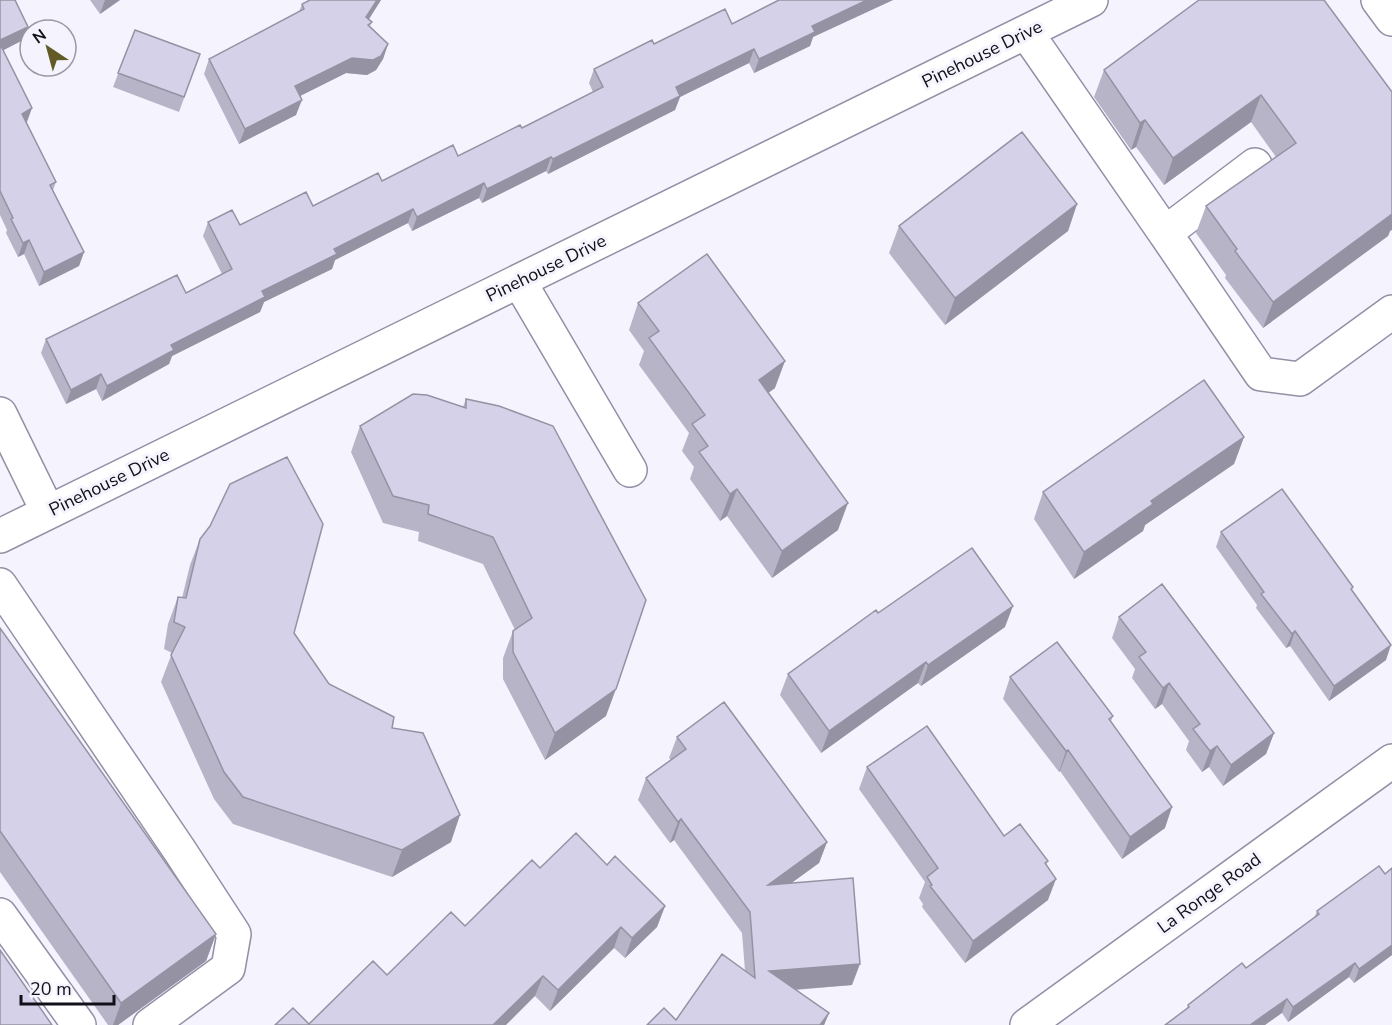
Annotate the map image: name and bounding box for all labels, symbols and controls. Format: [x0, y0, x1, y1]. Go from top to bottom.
street label: Pinehouse Drive [918, 14, 1046, 94]
north arrow [18, 18, 78, 78]
text: N [28, 24, 51, 49]
street label: Pinehouse Drive [482, 228, 610, 308]
street label: Pinehouse Drive [45, 442, 173, 522]
street label: La Ronge Road [1152, 847, 1266, 939]
scale bar [21, 968, 114, 1006]
text: 20 m [30, 977, 72, 1001]

